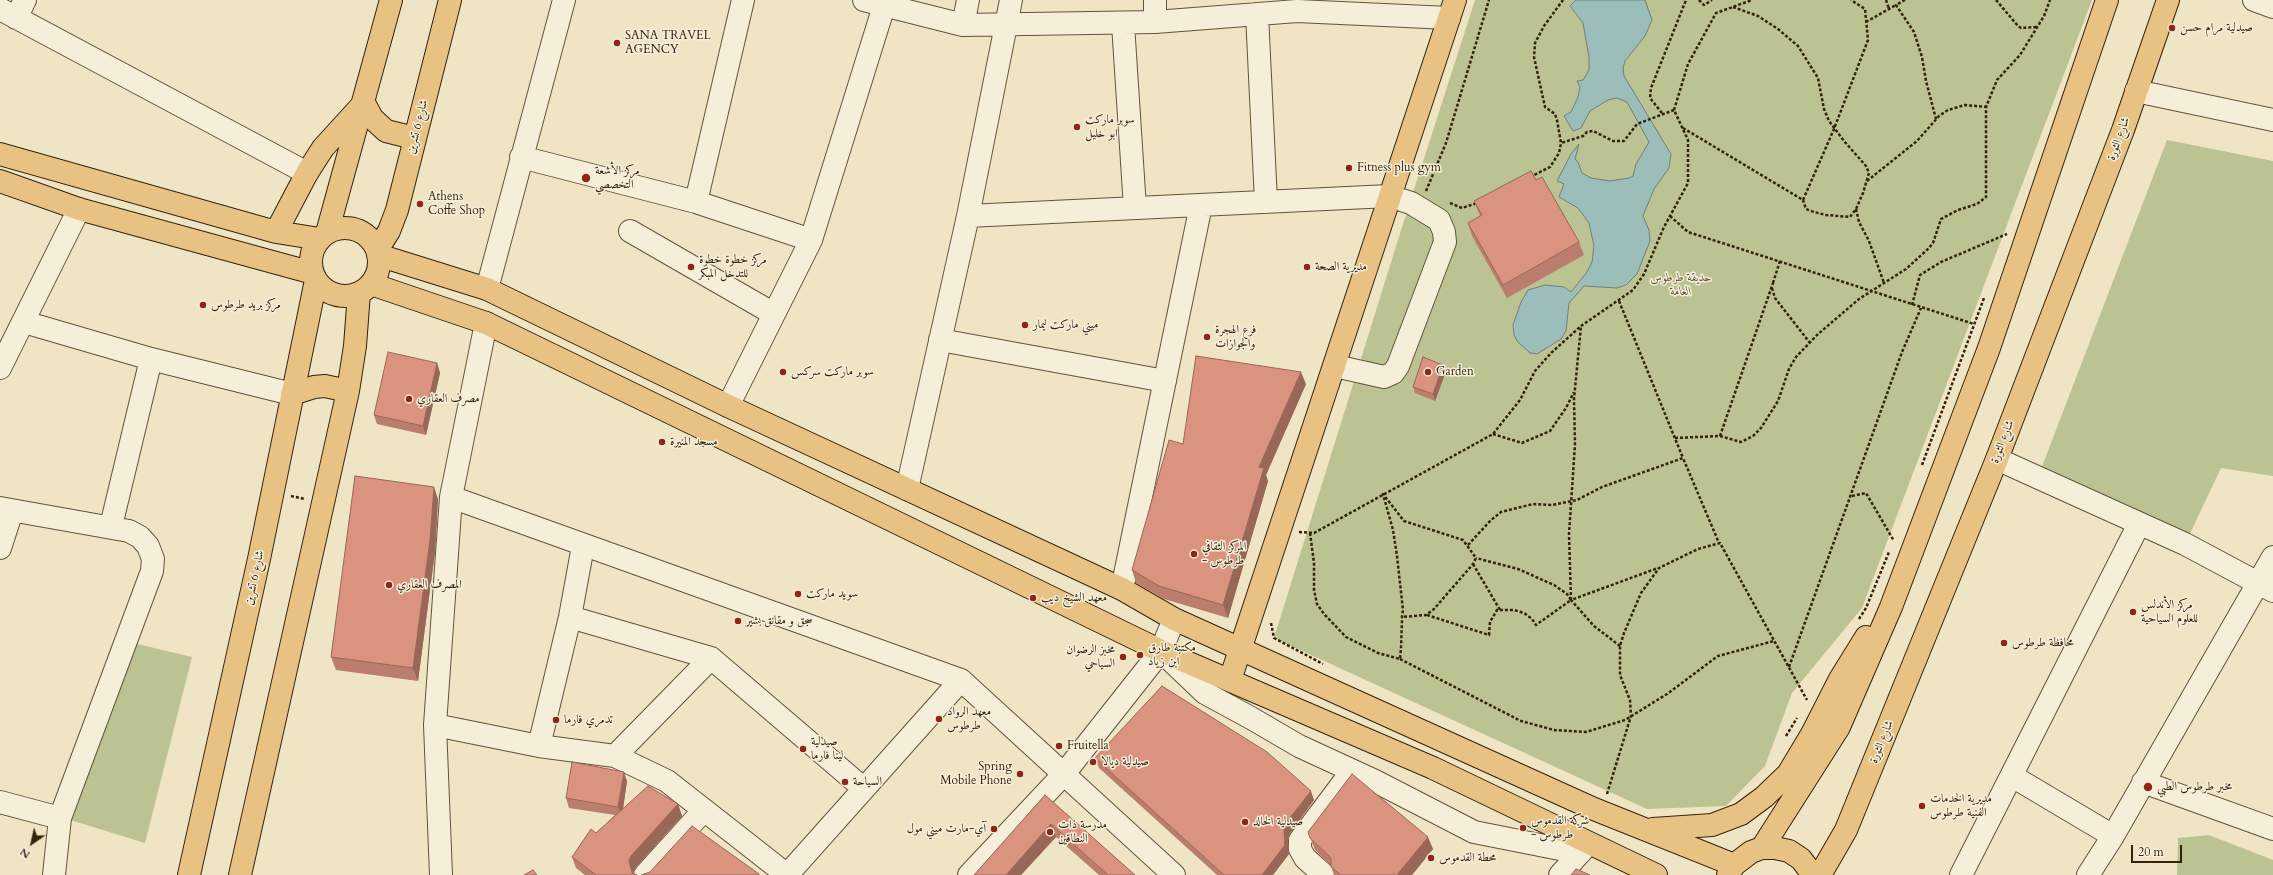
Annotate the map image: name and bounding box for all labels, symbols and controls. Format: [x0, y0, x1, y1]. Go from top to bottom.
place label: صيدلية مرام حسن [2180, 21, 2253, 35]
marker: صيدلية مرام حسن [2167, 23, 2177, 33]
place label: SANA TRAVEL AGENCY [625, 29, 711, 57]
marker: SANA TRAVEL AGENCY [612, 38, 622, 48]
street label: شارع 6 تشرين [404, 98, 432, 156]
place label: سوبر ماركت ابو خليل [1085, 113, 1135, 141]
street label: شارع الثورة [2105, 115, 2133, 163]
marker: سوبر ماركت ابو خليل [1072, 122, 1082, 132]
place label: Fitness plus gym [1357, 161, 1441, 175]
marker: Fitness plus gym [1344, 163, 1354, 173]
place label: مركز الأشعة التخصصي [595, 164, 640, 192]
marker: مركز الأشعة التخصصي [580, 172, 592, 184]
place label: Athens Coffe Shop [428, 190, 485, 218]
marker: Athens Coffe Shop [415, 199, 425, 209]
place label: مركز خطوة خطوة للتدخل المبكر [699, 253, 767, 281]
place label: مديرية الصحة [1315, 260, 1367, 274]
marker: مركز خطوة خطوة للتدخل المبكر [686, 262, 696, 272]
marker: مديرية الصحة [1302, 262, 1312, 272]
park label: حديقة طرطوس العامة [1650, 271, 1712, 299]
place label: مركز بريد طرطوس [211, 298, 281, 312]
marker: مركز بريد طرطوس [198, 300, 208, 310]
place label: ميني ماركت ليمار [1033, 318, 1098, 332]
marker: ميني ماركت ليمار [1020, 320, 1030, 330]
place label: فرع الهجرة والجوازات [1215, 323, 1256, 351]
marker: فرع الهجرة والجوازات [1202, 332, 1212, 342]
place label: سوبر ماركت سركس [791, 365, 874, 379]
place label: Garden [1436, 365, 1474, 379]
marker: سوبر ماركت سركس [778, 367, 788, 377]
marker: Garden [1423, 367, 1433, 377]
place label: مصرف العقاري [417, 392, 480, 406]
marker: مصرف العقاري [404, 394, 414, 404]
street label: شارع الثورة [1988, 418, 2018, 466]
place label: مسجد المنيرة [670, 435, 718, 449]
marker: مسجد المنيرة [657, 437, 667, 447]
place label: المركز الثقافي - طرطوس [1202, 540, 1246, 568]
street label: شارع 6 تشرين [242, 549, 268, 607]
marker: المركز الثقافي - طرطوس [1189, 549, 1199, 559]
place label: المصرف العقاري [397, 578, 462, 592]
marker: المصرف العقاري [384, 580, 394, 590]
place label: سويد ماركت [806, 587, 858, 601]
marker: سويد ماركت [793, 589, 803, 599]
place label: معهد الشيخ ديب [1041, 591, 1107, 605]
marker: معهد الشيخ ديب [1028, 593, 1038, 603]
place label: مركز الأندلس للعلوم السياحية [2141, 598, 2198, 626]
marker: مركز الأندلس للعلوم السياحية [2128, 607, 2138, 617]
place label: سجق و مقانق بشير [746, 614, 813, 628]
marker: سجق و مقانق بشير [733, 616, 743, 626]
place label: محافظة طرطوس [2012, 636, 2074, 650]
marker: محافظة طرطوس [1999, 638, 2009, 648]
place label: مكتبة طارق ابن زياد [1148, 641, 1196, 669]
place label: مخبز الرضوان السياحي [1066, 643, 1115, 671]
marker: مكتبة طارق ابن زياد [1135, 650, 1145, 660]
marker: مخبز الرضوان السياحي [1118, 652, 1128, 662]
place label: معهد الرواد طرطوس [947, 705, 991, 733]
place label: تدمري فارما [564, 713, 613, 727]
marker: معهد الرواد طرطوس [934, 714, 944, 724]
marker: تدمري فارما [551, 715, 561, 725]
street label: شارع الثورة [1867, 718, 1897, 766]
place label: صيدلية لينا فارما [811, 735, 843, 763]
place label: Fruitella [1067, 739, 1109, 753]
marker: Fruitella [1054, 741, 1064, 751]
marker: صيدلية لينا فارما [798, 744, 808, 754]
place label: صيدلية ديالا [1101, 755, 1149, 769]
marker: صيدلية ديالا [1088, 757, 1098, 767]
place label: Spring Mobile Phone [940, 760, 1012, 788]
marker: Spring Mobile Phone [1015, 769, 1025, 779]
place label: السياحة [853, 775, 882, 789]
marker: السياحة [840, 777, 850, 787]
place label: مخبر طرطوس الطبي [2157, 780, 2232, 794]
marker: مخبر طرطوس الطبي [2142, 781, 2154, 793]
place label: مديرية الخدمات الفنية طرطوس [1930, 792, 1992, 820]
marker: مديرية الخدمات الفنية طرطوس [1917, 801, 1927, 811]
place label: شركة القدموس - طرطوس [1531, 814, 1589, 842]
place label: صيدلية الخالد [1253, 815, 1303, 829]
marker: صيدلية الخالد [1240, 817, 1250, 827]
place label: مدرسة ذات النطاقين [1058, 818, 1107, 846]
place label: آي-مارت ميني مول [907, 822, 986, 836]
north arrow [12, 823, 52, 863]
marker: شركة القدموس - طرطوس [1518, 823, 1528, 833]
marker: آي-مارت ميني مول [989, 824, 999, 834]
marker: مدرسة ذات النطاقين [1045, 827, 1055, 837]
scale bar [2133, 837, 2184, 863]
text: N [17, 844, 33, 862]
text: 20 m [2138, 844, 2164, 860]
place label: محطة القدموس [1439, 851, 1496, 865]
marker: محطة القدموس [1426, 853, 1436, 863]

